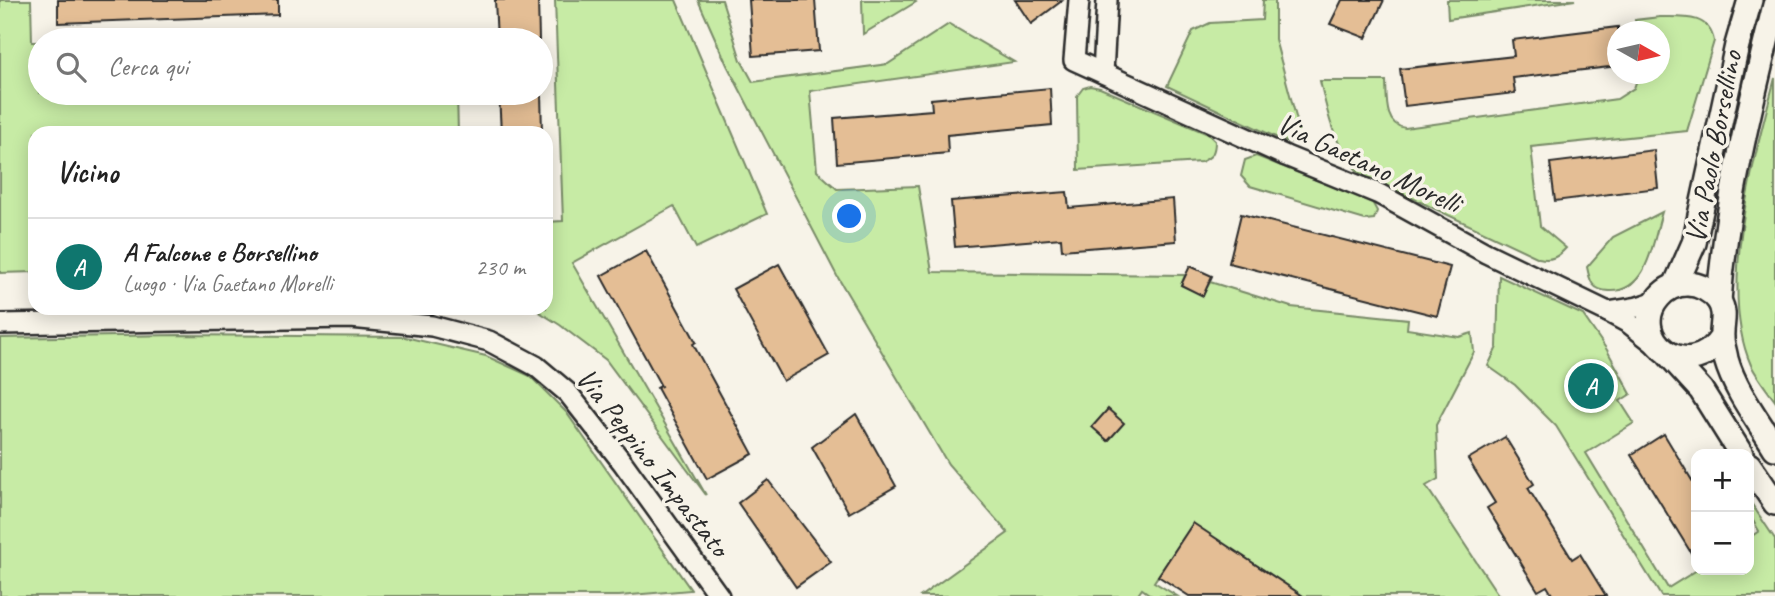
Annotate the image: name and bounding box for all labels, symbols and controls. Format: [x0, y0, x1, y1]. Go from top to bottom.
north arrow [1607, 21, 1670, 84]
search box [28, 28, 553, 105]
street label: Via Paolo Borsellino [1676, 46, 1751, 246]
icon: search [52, 48, 90, 86]
text: Cerca qui [108, 50, 188, 83]
street label: Via Gaetano Morelli [1271, 104, 1470, 224]
text: Vicino [56, 153, 118, 191]
your location [832, 199, 866, 233]
text: A Falcone e Borsellino [123, 236, 317, 269]
text: A [73, 253, 85, 282]
text: 230 m [476, 253, 525, 282]
text: Luogo · Via Gaetano Morelli [123, 269, 332, 298]
street label: Via Peppino Impastato [568, 360, 740, 567]
pin: A [1568, 360, 1614, 412]
map controls [1691, 449, 1754, 575]
button: + [1691, 449, 1754, 512]
button: − [1691, 512, 1754, 575]

